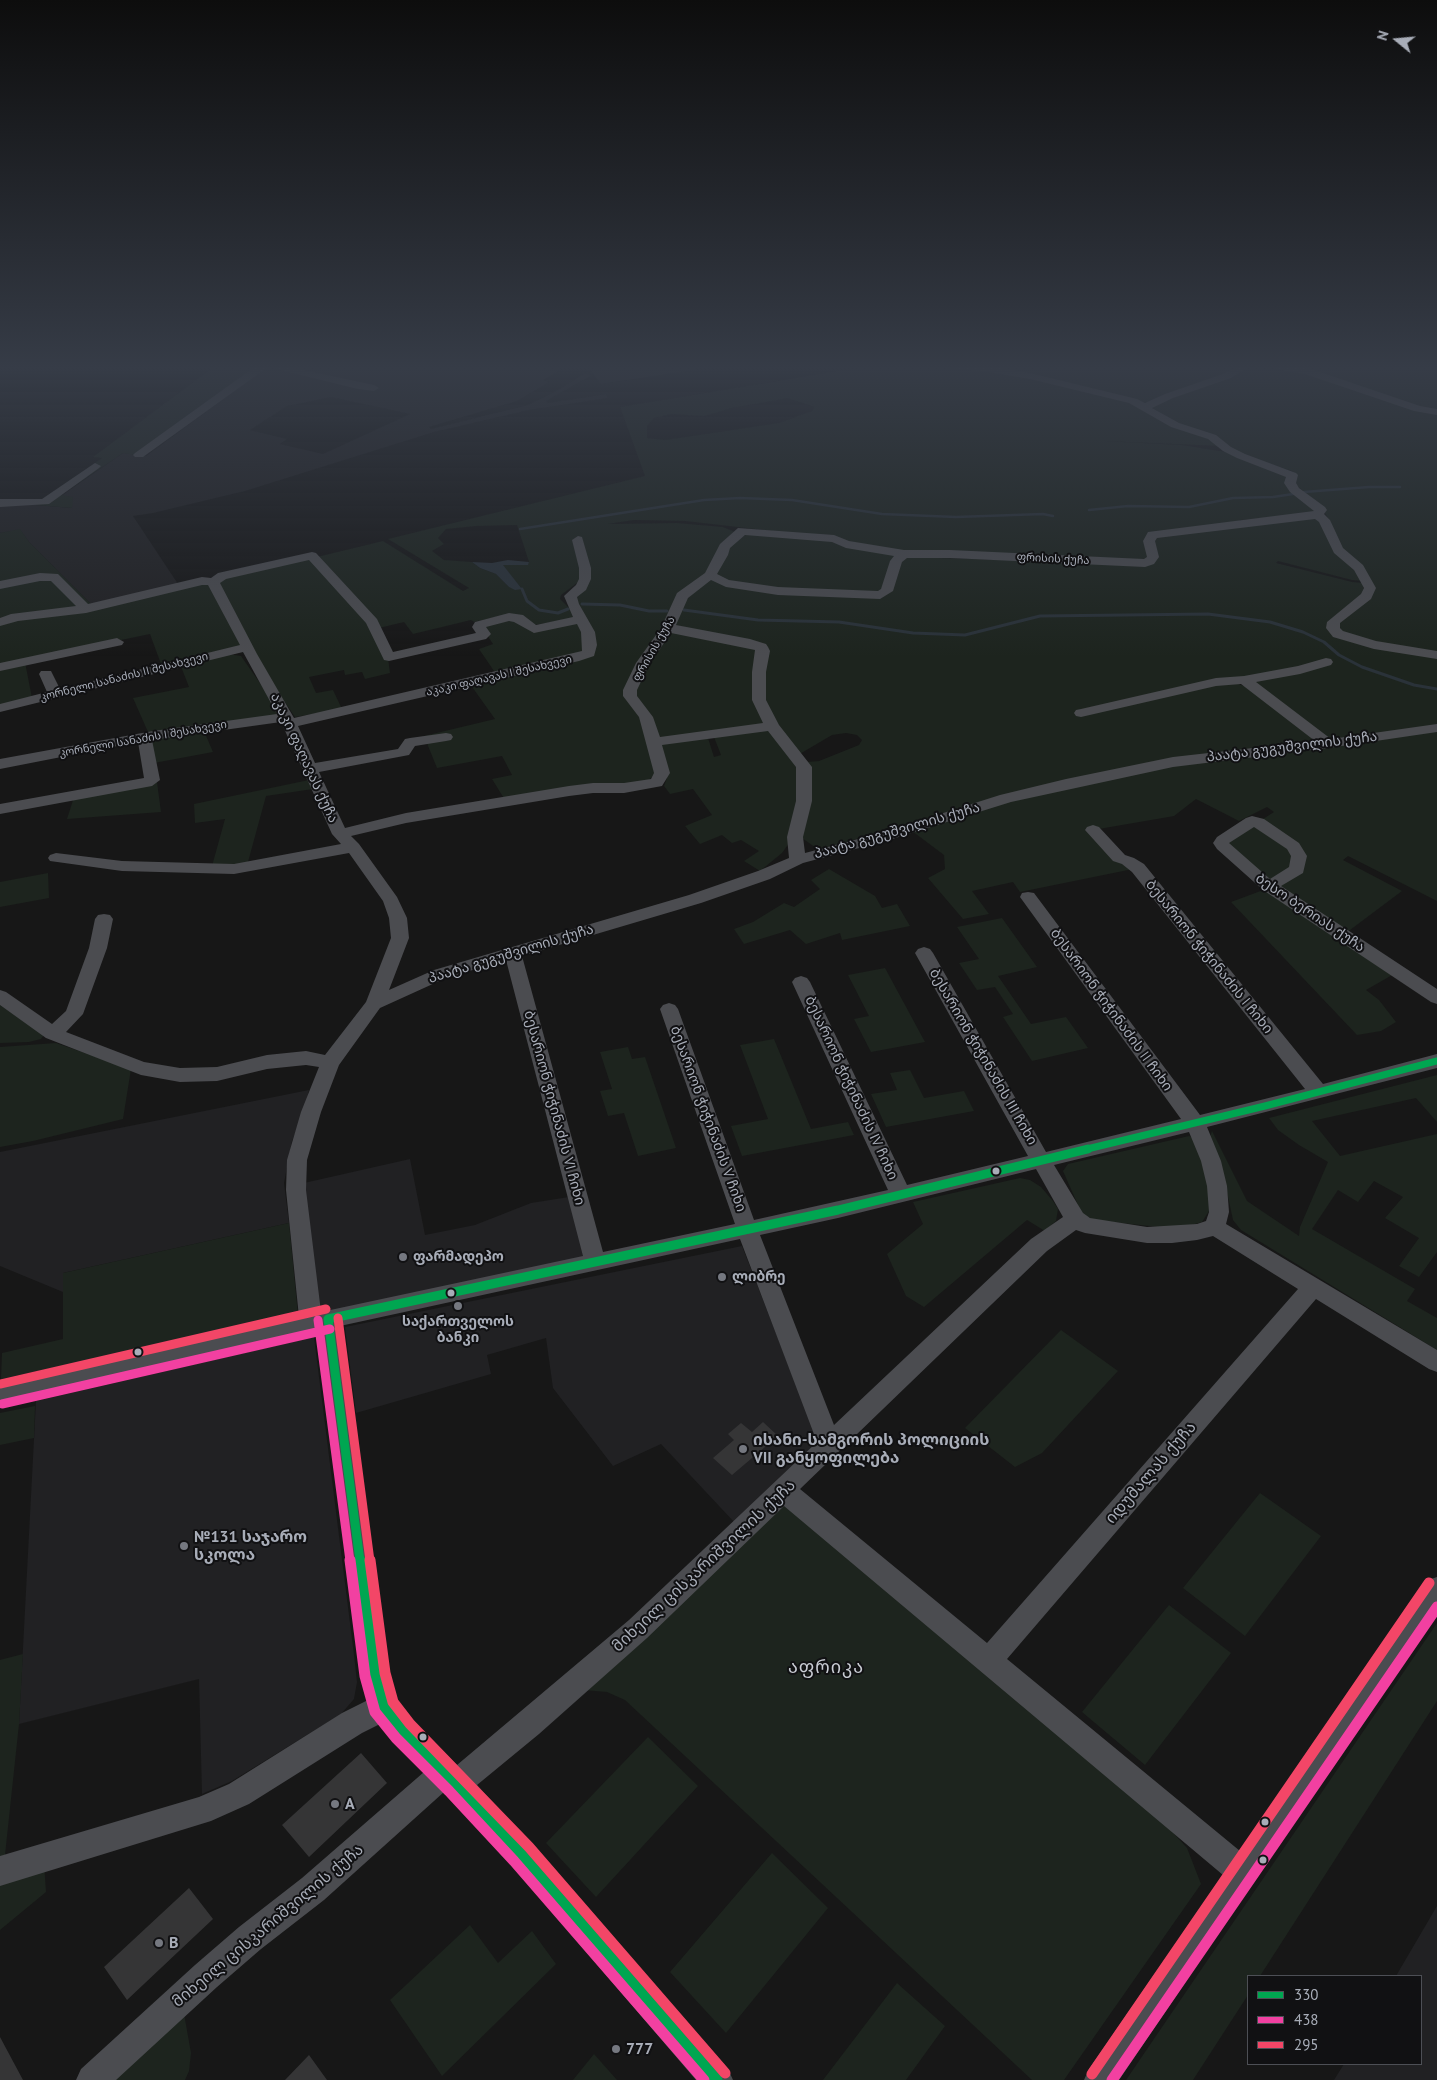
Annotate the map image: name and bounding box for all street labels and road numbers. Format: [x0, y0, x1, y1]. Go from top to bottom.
street label: ფრისის ქუჩა [1016, 551, 1090, 567]
street label: ფრისის ქუჩა [630, 614, 678, 684]
street label: კორნელი სანაძის II შესახვევი [39, 650, 209, 704]
street label: აკაკი ფაღავას I შესახვევი [425, 653, 573, 699]
street label: აკაკი ფაღავას ქუჩა [266, 690, 342, 826]
street label: კორნელი სანაძის I შესახვევი [58, 718, 228, 760]
street label: პაატა გუგუშვილის ქუჩა [1206, 728, 1378, 766]
street label: პაატა გუგუშვილის ქუჩა [812, 799, 982, 863]
street label: ბესო ბერიას ქუჩა [1252, 870, 1368, 956]
street label: ბესარიონ ჭიჭინაძის I ჩიხი [1142, 877, 1276, 1037]
street label: პაატა გუგუშვილის ქუჩა [426, 921, 596, 987]
street label: ბესარიონ ჭიჭინაძის II ჩიხი [1046, 925, 1176, 1095]
street label: ბესარიონ ჭიჭინაძის III ჩიხი [925, 966, 1041, 1148]
street label: ბესარიონ ჭიჭინაძის IV ჩიხი [801, 993, 901, 1183]
street label: ბესარიონ ჭიჭინაძის VI ჩიხი [520, 1009, 588, 1207]
street label: ბესარიონ ჭიჭინაძის V ჩიხი [666, 1024, 750, 1214]
street label: იდუმალას ქუჩა [1102, 1418, 1200, 1528]
street label: მიხეილ ცისკარიშვილის ქუჩა [608, 1476, 800, 1656]
street label: მიხეილ ცისკარიშვილის ქუჩა [169, 1840, 367, 2012]

